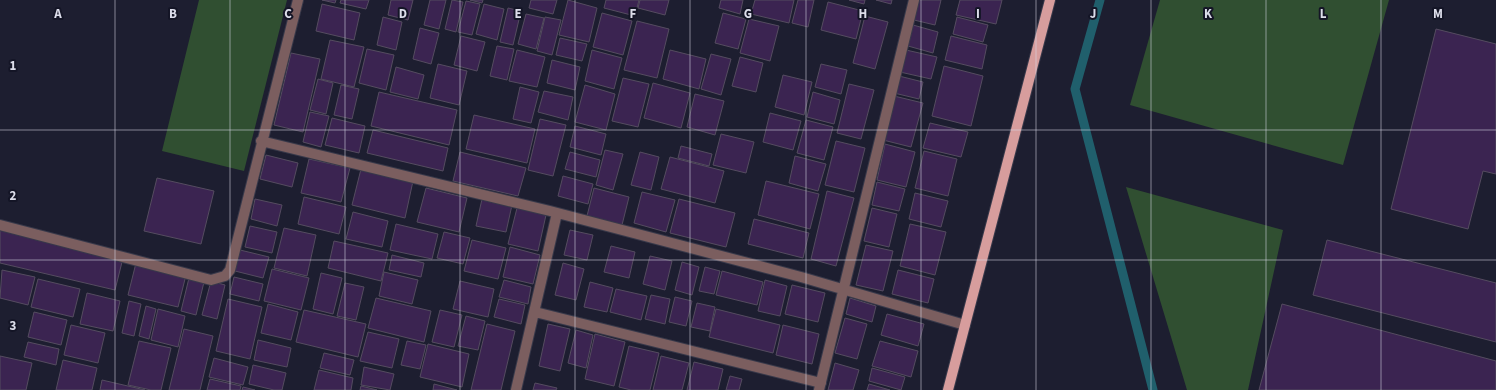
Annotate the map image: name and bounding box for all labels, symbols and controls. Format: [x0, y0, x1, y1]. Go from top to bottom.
text: A [53, 5, 62, 23]
text: B [169, 5, 177, 23]
text: C [284, 5, 292, 23]
text: D [399, 5, 407, 23]
text: E [514, 5, 522, 23]
text: F [630, 5, 637, 23]
text: G [744, 5, 752, 23]
text: H [859, 5, 867, 23]
text: I [976, 5, 980, 23]
text: J [1090, 5, 1096, 23]
text: K [1204, 5, 1213, 23]
text: L [1320, 5, 1327, 23]
text: M [1433, 5, 1443, 23]
text: 1 [10, 57, 17, 75]
text: 2 [10, 187, 17, 205]
text: 3 [10, 317, 17, 335]

